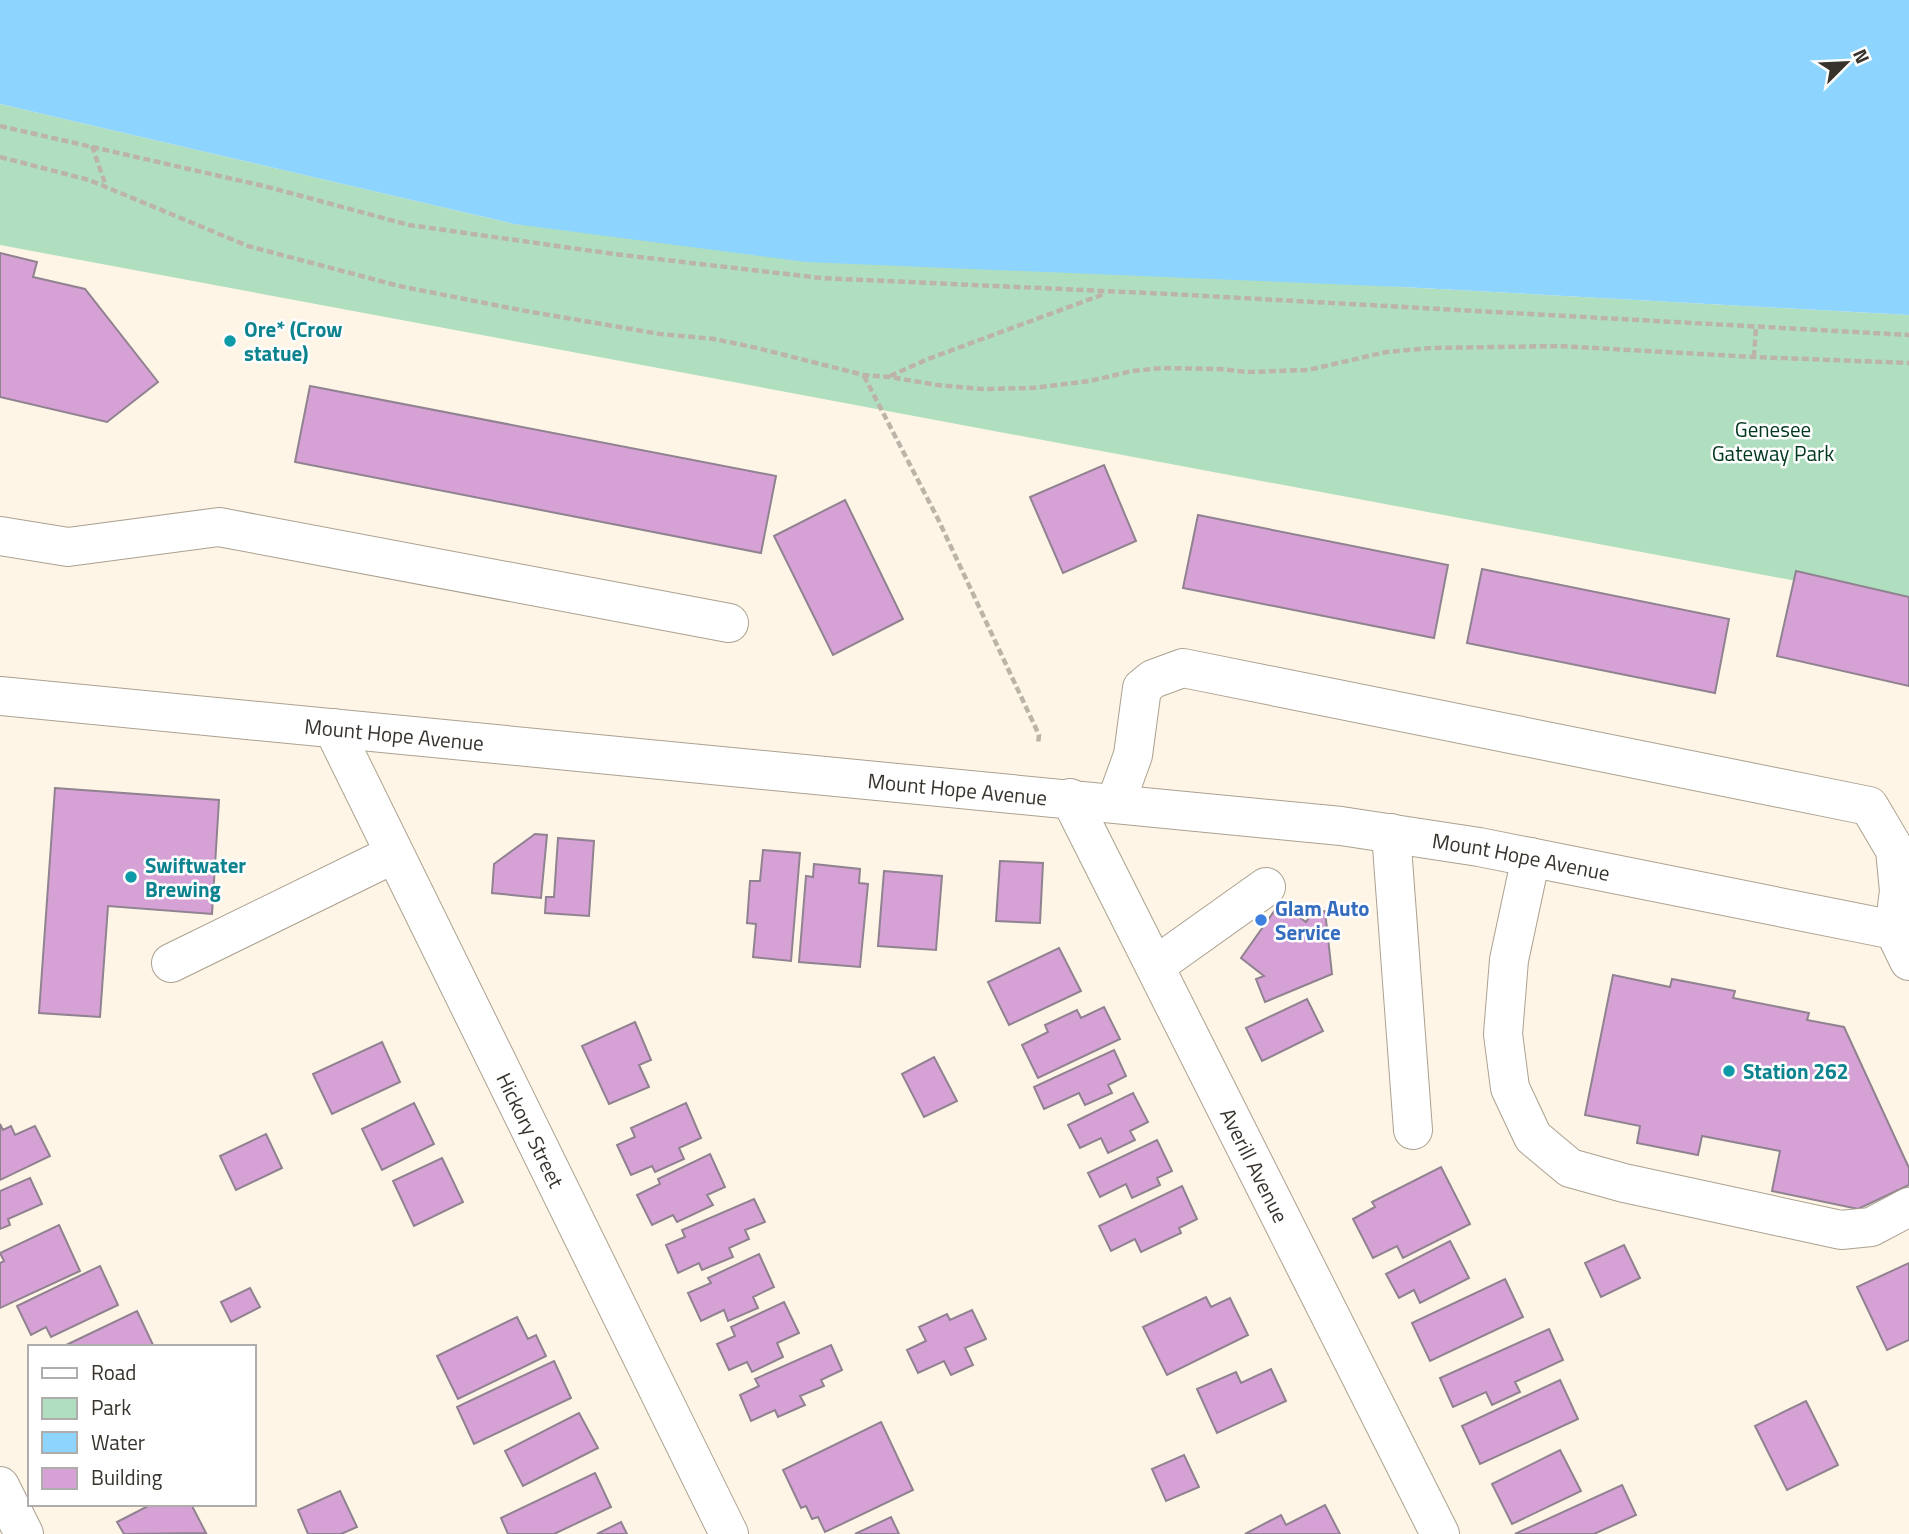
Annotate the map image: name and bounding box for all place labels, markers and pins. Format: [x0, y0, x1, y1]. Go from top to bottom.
place label: Ore* (Crow statue) [244, 313, 343, 369]
marker: Ore* (Crow statue) [222, 333, 238, 349]
place label: Swiftwater Brewing [145, 849, 246, 905]
marker: Swiftwater Brewing [123, 869, 139, 885]
place label: Glam Auto Service [1275, 892, 1370, 948]
marker: Glam Auto Service [1253, 912, 1269, 928]
place label: Station 262 [1743, 1055, 1848, 1087]
marker: Station 262 [1721, 1063, 1737, 1079]

